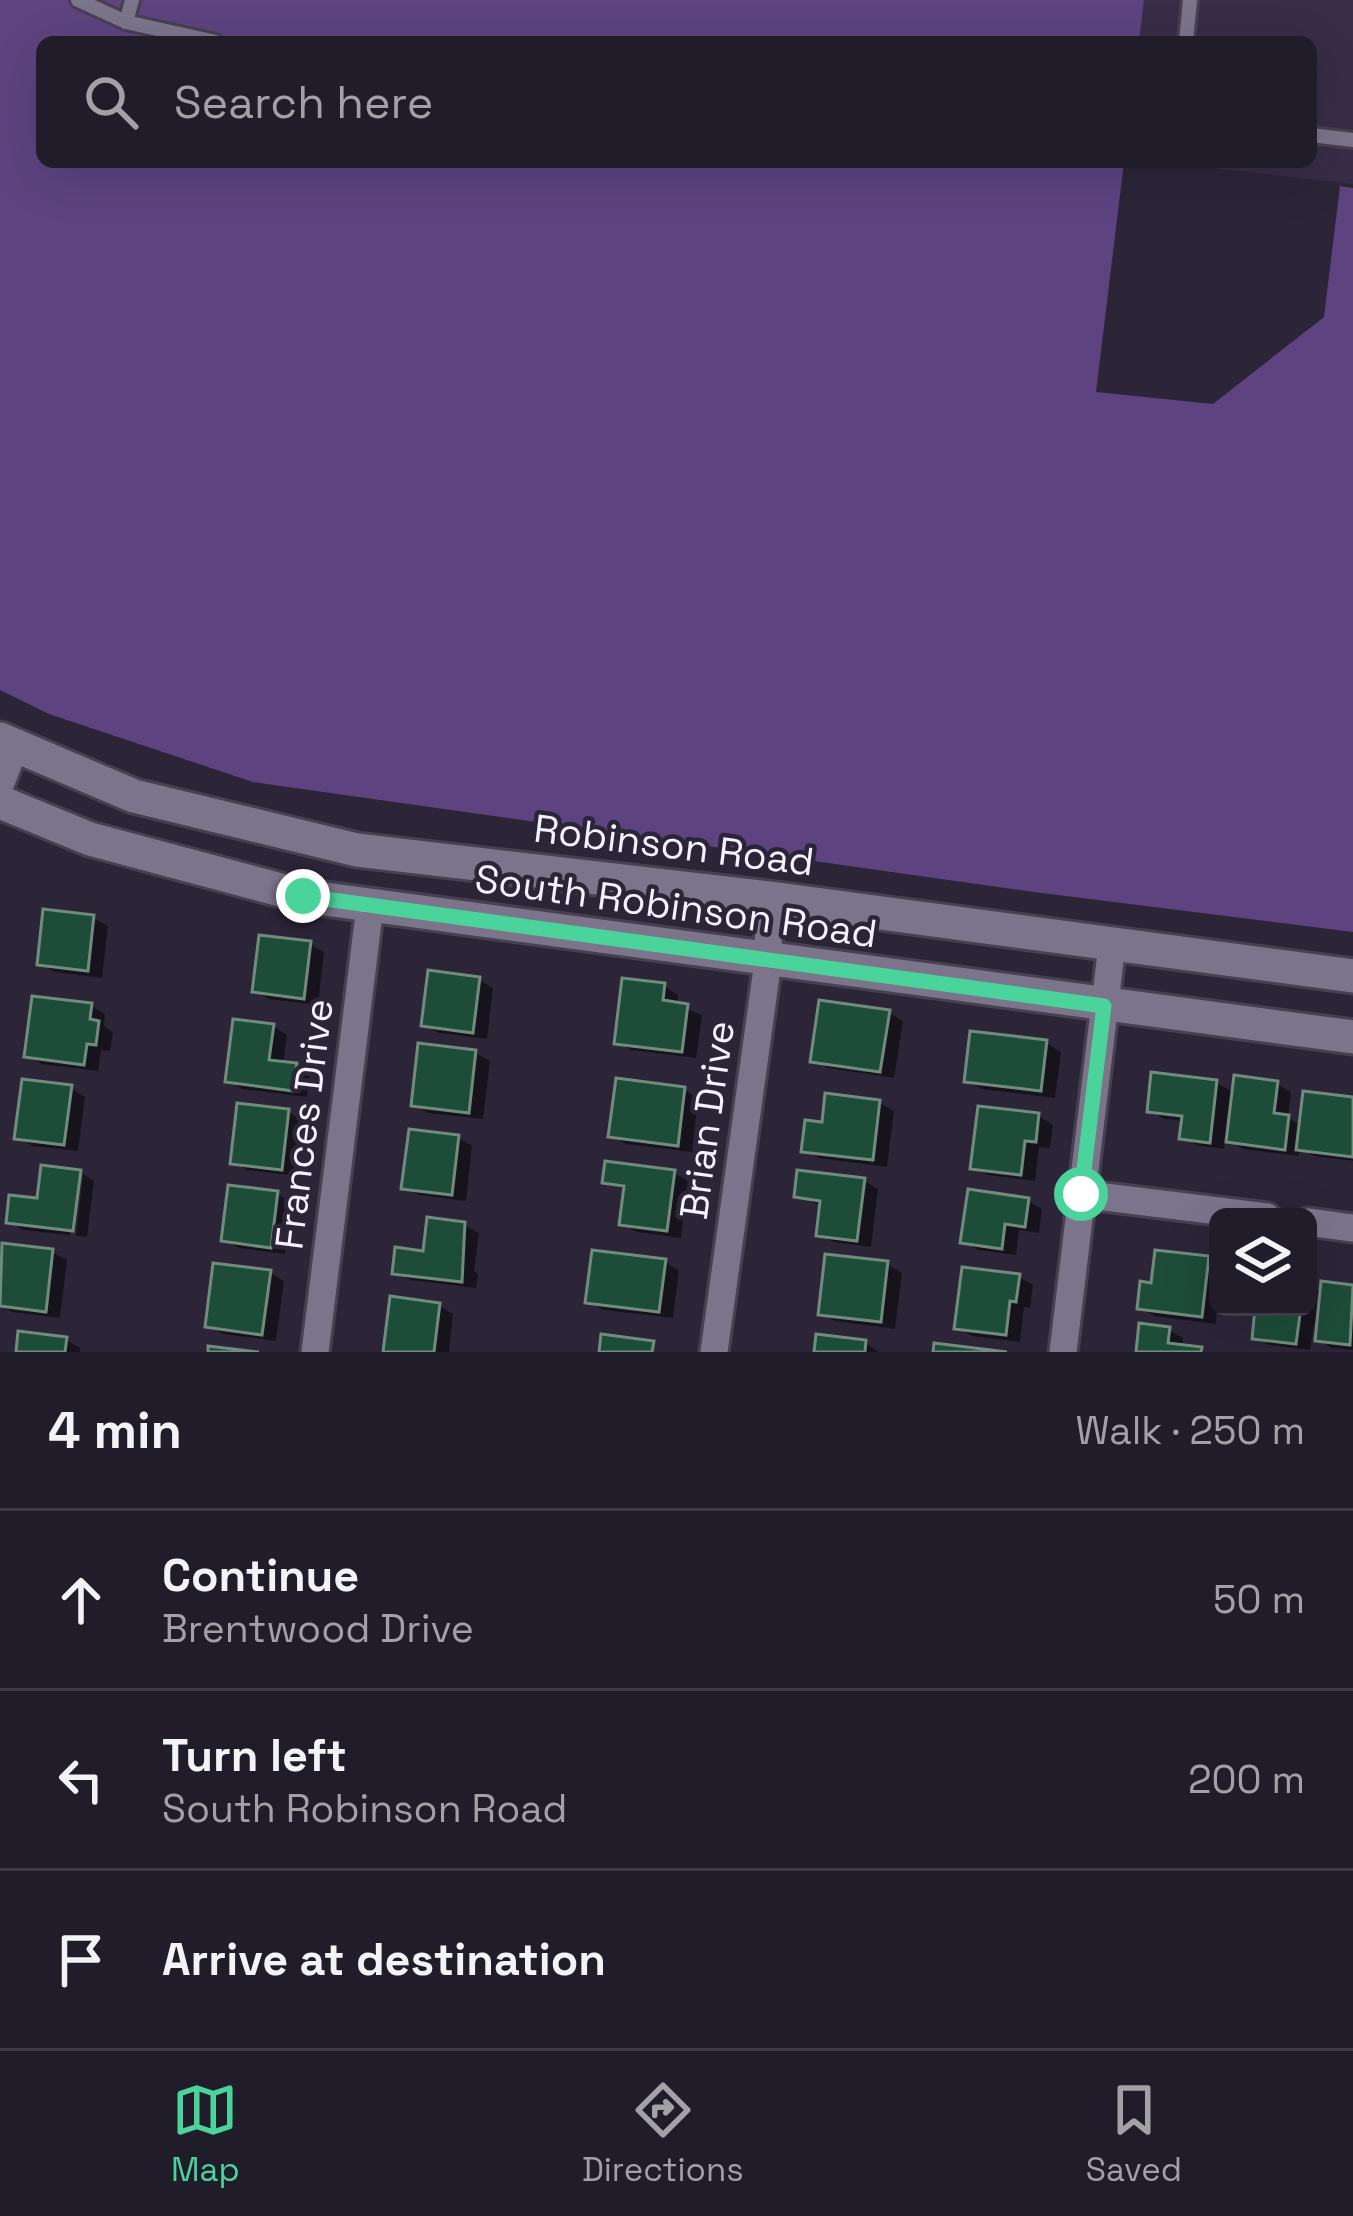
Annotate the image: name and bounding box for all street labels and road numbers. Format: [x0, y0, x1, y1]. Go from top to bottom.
street label: Robinson Road [531, 804, 817, 886]
street label: South Robinson Road [472, 854, 880, 958]
street label: Frances Drive [264, 996, 344, 1252]
street label: Brian Drive [669, 1018, 745, 1222]

